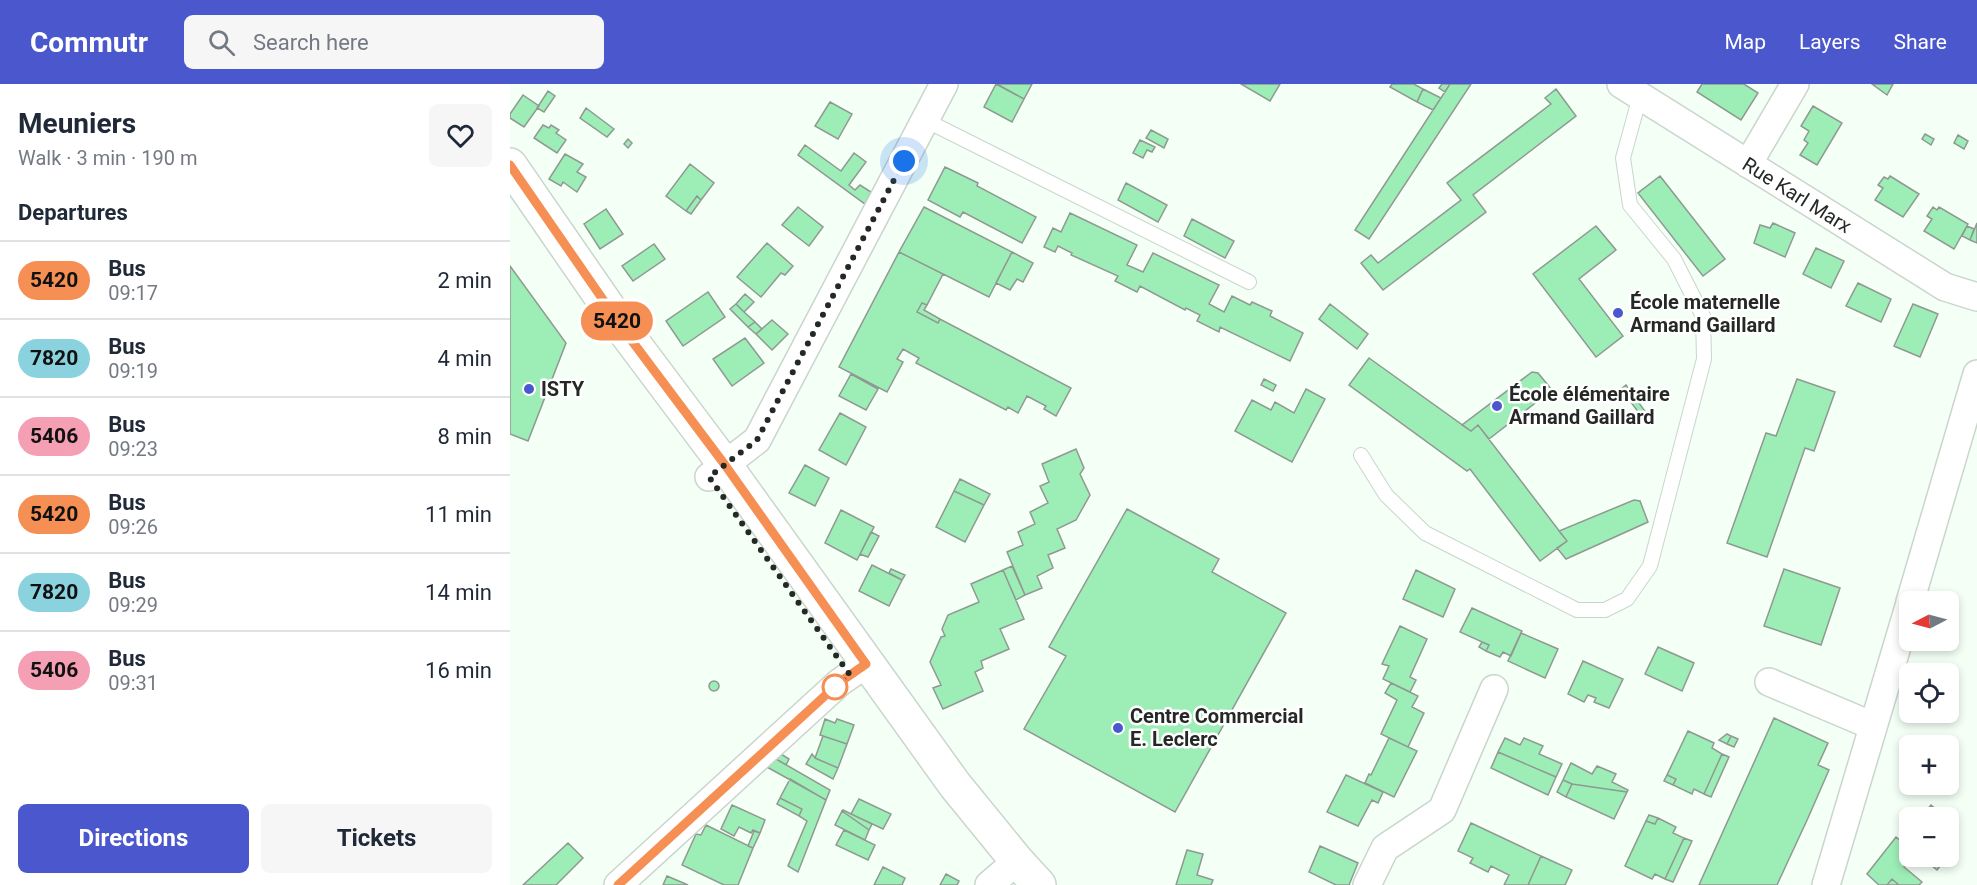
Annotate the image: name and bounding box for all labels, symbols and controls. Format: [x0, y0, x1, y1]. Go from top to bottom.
search box [184, 15, 604, 69]
text: Commutr [30, 26, 148, 59]
icon: search [205, 26, 238, 59]
text: Search here [253, 30, 369, 55]
text: Map [1724, 30, 1766, 54]
text: Layers [1799, 30, 1860, 54]
text: Share [1893, 30, 1947, 54]
button: heart [429, 104, 492, 167]
text: Meuniers [18, 107, 136, 140]
text: Walk · 3 min · 190 m [18, 146, 197, 170]
your location [889, 146, 919, 176]
street label: Rue Karl Marx [1738, 152, 1856, 238]
text: Departures [18, 200, 128, 225]
text: Bus [108, 256, 146, 281]
text: 5420 [30, 268, 78, 292]
text: 2 min [437, 268, 492, 293]
text: 09:17 [108, 281, 158, 305]
place label: École maternelle Armand Gaillard [1630, 290, 1780, 337]
line badge: 5420 [575, 302, 659, 340]
marker: École maternelle Armand Gaillard [1611, 306, 1625, 320]
text: 5420 [593, 309, 641, 333]
text: Bus [108, 334, 146, 359]
text: 7820 [30, 346, 78, 370]
text: 4 min [437, 346, 492, 371]
text: 09:19 [108, 359, 158, 383]
place label: ISTY [541, 377, 585, 401]
marker: ISTY [522, 382, 536, 396]
place label: École élémentaire Armand Gaillard [1509, 382, 1670, 429]
marker: École élémentaire Armand Gaillard [1490, 399, 1504, 413]
text: Bus [108, 412, 146, 437]
text: 5406 [30, 424, 78, 448]
text: 8 min [437, 424, 492, 449]
text: 09:23 [108, 437, 158, 461]
text: Bus [108, 490, 146, 515]
text: 5420 [30, 502, 78, 526]
text: 11 min [425, 502, 492, 527]
text: 09:26 [108, 515, 158, 539]
text: Bus [108, 568, 146, 593]
text: 7820 [30, 580, 78, 604]
text: 14 min [425, 580, 492, 605]
north arrow [1899, 591, 1959, 651]
map controls [1899, 591, 1959, 867]
text: 09:29 [108, 593, 158, 617]
text: Bus [108, 646, 146, 671]
text: 5406 [30, 658, 78, 682]
text: 16 min [425, 658, 492, 683]
button: locate [1899, 663, 1959, 723]
text: 09:31 [108, 671, 158, 695]
unlabelled marker [822, 674, 848, 700]
place label: Centre Commercial E. Leclerc [1130, 704, 1303, 751]
marker: Centre Commercial E. Leclerc [1111, 721, 1125, 735]
button: + [1899, 735, 1959, 795]
button: Directions [18, 804, 249, 873]
button: Tickets [261, 804, 492, 873]
button: − [1899, 807, 1959, 867]

